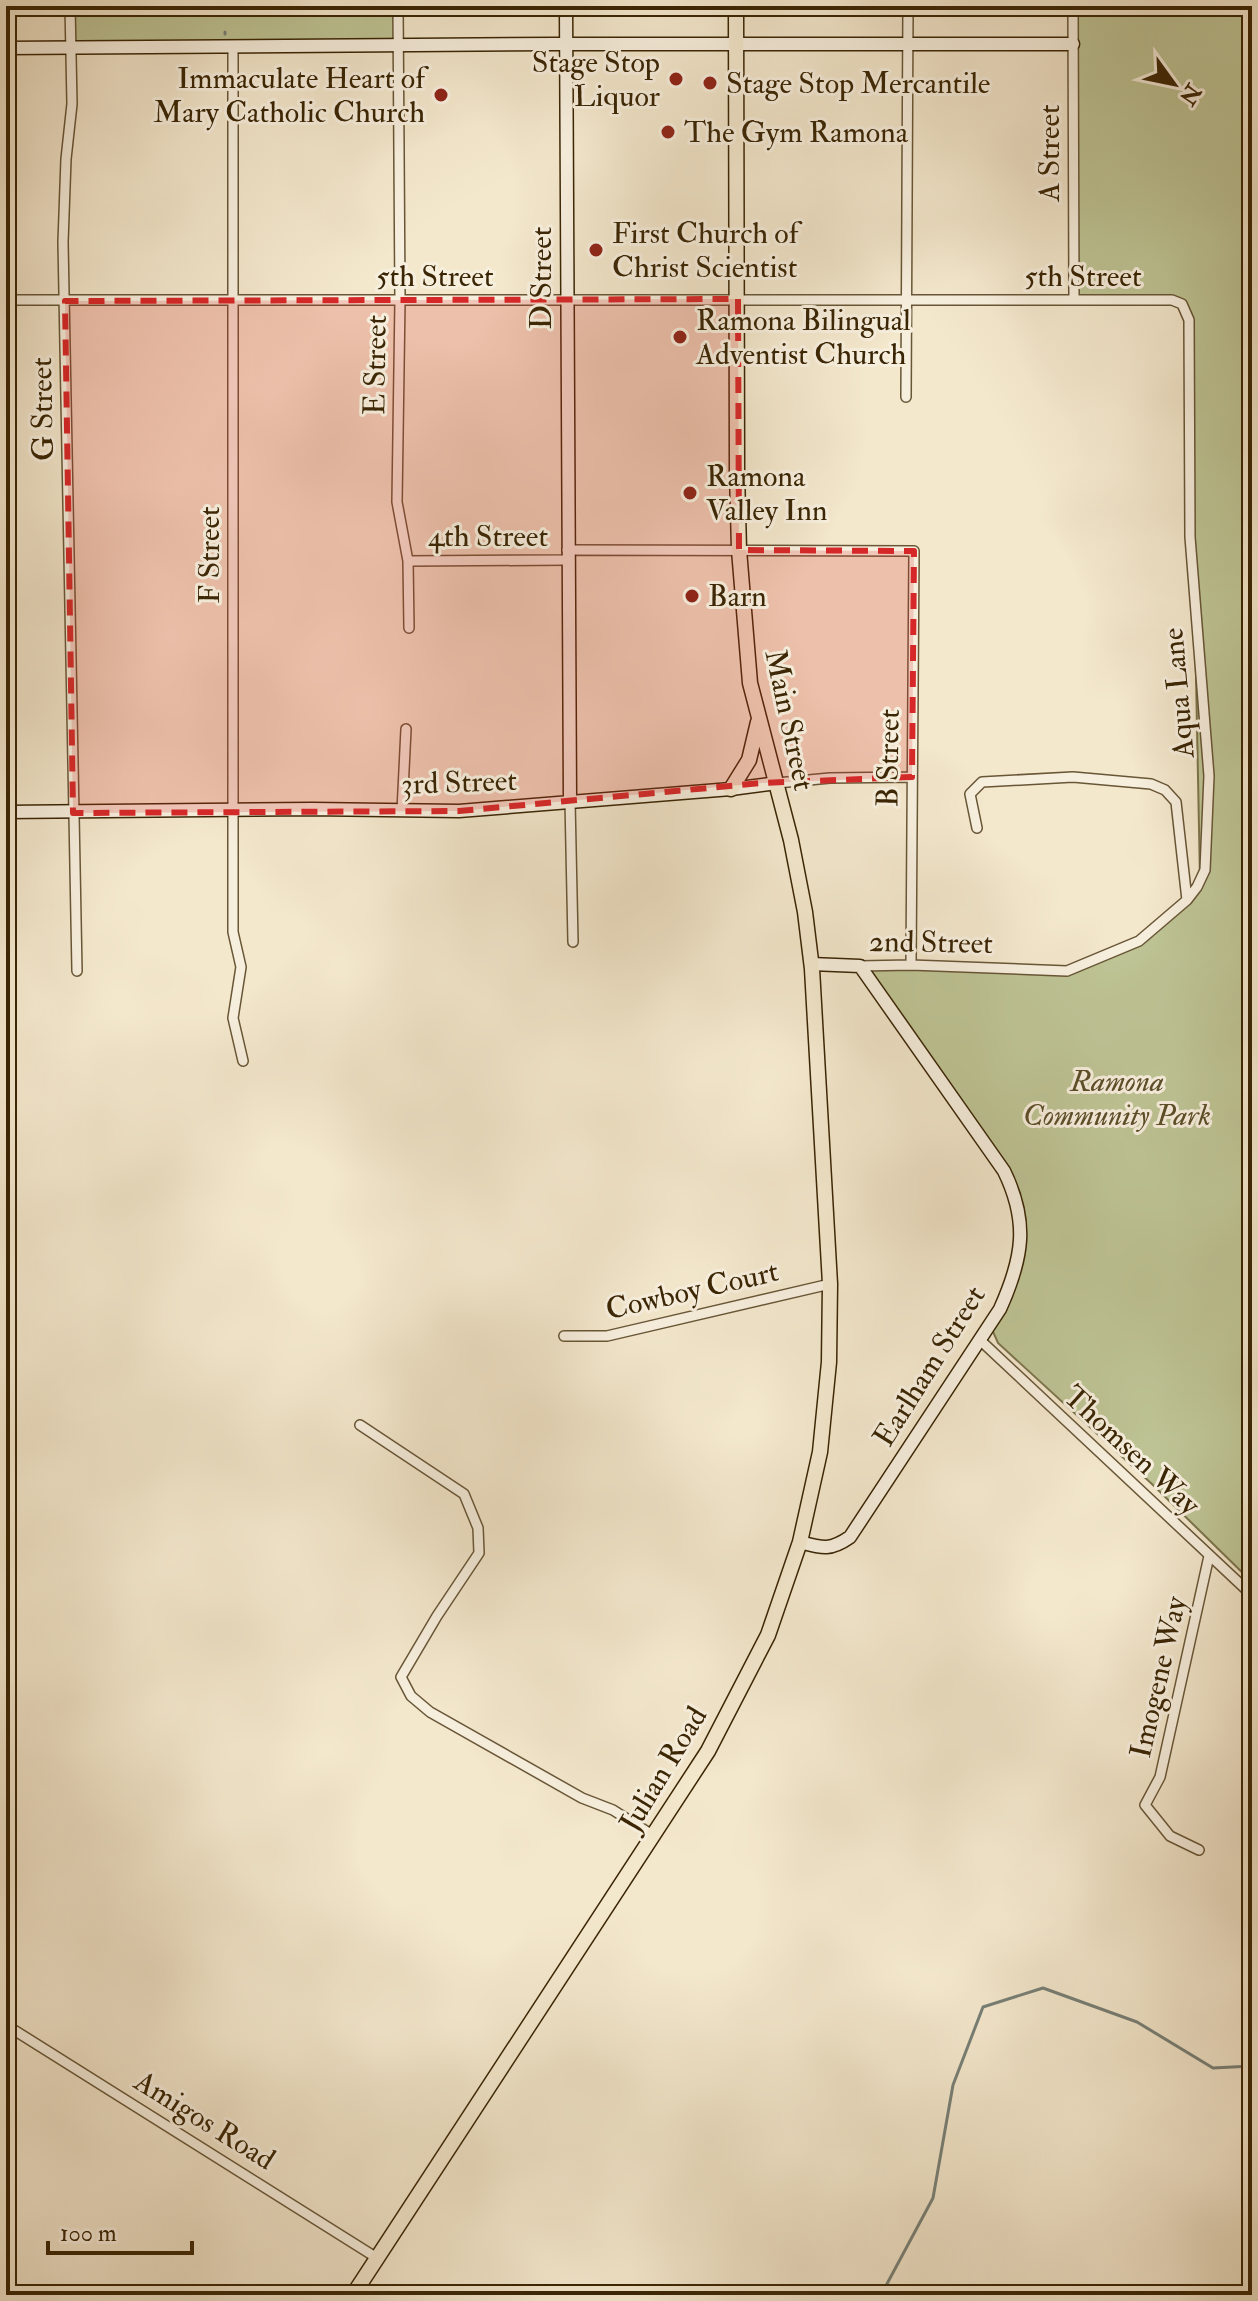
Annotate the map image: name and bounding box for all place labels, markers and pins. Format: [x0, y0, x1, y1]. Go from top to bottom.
place label: Stage Stop Liquor [532, 44, 660, 115]
place label: Immaculate Heart of Mary Catholic Church [153, 60, 429, 131]
place label: Stage Stop Mercantile [726, 65, 990, 102]
marker: Stage Stop Liquor [667, 70, 685, 88]
marker: Stage Stop Mercantile [701, 74, 719, 92]
marker: Immaculate Heart of Mary Catholic Church [432, 86, 450, 104]
place label: The Gym Ramona [684, 114, 909, 151]
marker: The Gym Ramona [659, 123, 677, 141]
place label: First Church of Christ Scientist [612, 215, 803, 286]
marker: First Church of Christ Scientist [587, 241, 605, 259]
place label: Ramona Bilingual Adventist Church [695, 302, 911, 373]
marker: Ramona Bilingual Adventist Church [671, 328, 689, 346]
place label: Ramona Valley Inn [706, 458, 827, 529]
marker: Ramona Valley Inn [681, 484, 699, 502]
place label: Barn [708, 578, 767, 615]
marker: Barn [683, 587, 701, 605]

